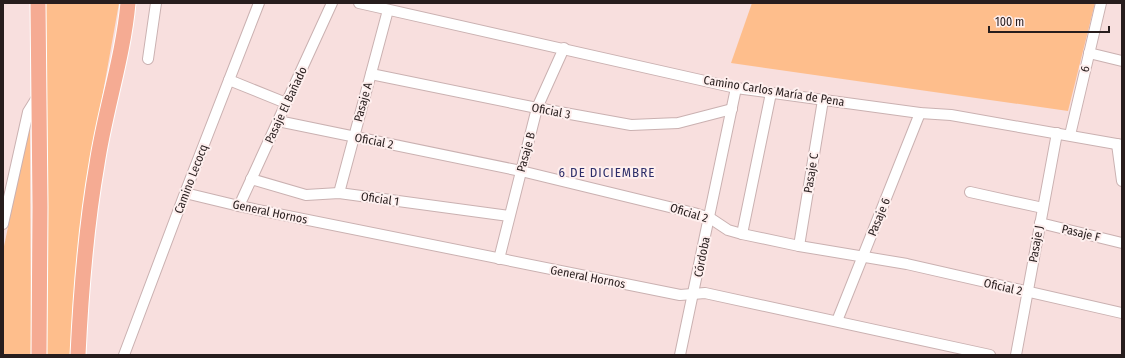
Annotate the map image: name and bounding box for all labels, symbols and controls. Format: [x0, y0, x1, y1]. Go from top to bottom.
scale bar [989, 8, 1109, 34]
text: 100 m [995, 15, 1024, 29]
street label: Pasaje El Bañado [262, 64, 310, 146]
street label: 6 [1078, 64, 1093, 73]
street label: Camino Carlos María de Pena [703, 73, 846, 109]
street label: Pasaje A [351, 80, 375, 123]
street label: Oficial 3 [530, 100, 572, 122]
street label: Oficial 2 [354, 130, 394, 152]
street label: Pasaje B [514, 130, 538, 173]
street label: Camino Lecocq [171, 142, 211, 216]
street label: Pasaje C [801, 152, 821, 194]
district label: 6 DE DICIEMBRE [559, 165, 655, 180]
street label: Oficial 1 [360, 189, 400, 209]
street label: Pasaje 6 [865, 196, 893, 238]
street label: General Hornos [231, 197, 309, 227]
street label: Oficial 2 [668, 201, 710, 225]
street label: Pasaje F [1060, 222, 1102, 244]
street label: Pasaje J [1026, 224, 1046, 264]
street label: Córdoba [691, 235, 713, 278]
street label: General Hornos [549, 263, 627, 291]
street label: Oficial 2 [982, 276, 1024, 298]

